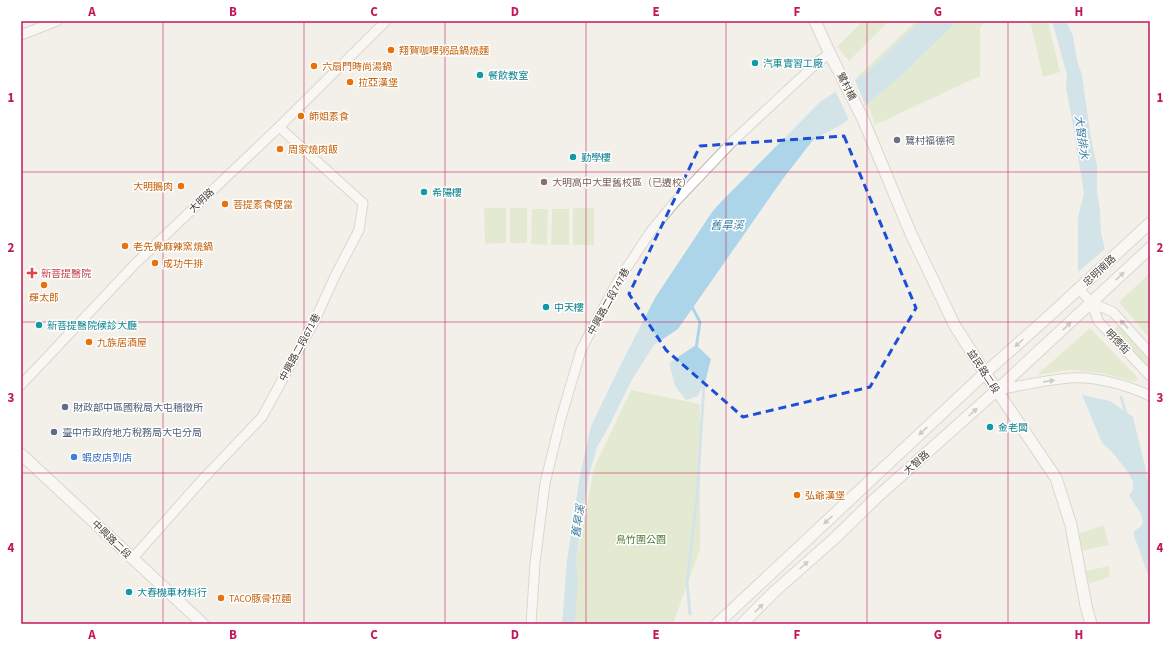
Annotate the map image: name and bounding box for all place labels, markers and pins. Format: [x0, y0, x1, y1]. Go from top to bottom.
place label: 翔賀咖哩粥品鍋燒麵 [399, 44, 489, 58]
marker: 翔賀咖哩粥品鍋燒麵 [386, 45, 396, 55]
place label: 汽車實習工廠 [763, 57, 823, 71]
marker: 汽車實習工廠 [750, 58, 760, 68]
place label: 六扇門時尚湯鍋 [322, 60, 392, 74]
marker: 六扇門時尚湯鍋 [309, 61, 319, 71]
place label: 餐飲教室 [488, 69, 528, 83]
marker: 餐飲教室 [475, 70, 485, 80]
place label: 拉亞漢堡 [358, 76, 398, 90]
marker: 拉亞漢堡 [345, 77, 355, 87]
place label: 師姐素食 [309, 110, 349, 124]
marker: 師姐素食 [296, 111, 306, 121]
place label: 鷺村福德祠 [905, 134, 955, 148]
marker: 鷺村福德祠 [892, 135, 902, 145]
place label: 周家燒肉飯 [288, 143, 338, 157]
marker: 周家燒肉飯 [275, 144, 285, 154]
place label: 勤學樓 [581, 151, 611, 165]
marker: 勤學樓 [568, 152, 578, 162]
place label: 大明高中大里舊校區（已遷校） [552, 176, 692, 190]
marker: 大明高中大里舊校區（已遷校） [539, 177, 549, 187]
place label: 大明鵝肉 [133, 180, 173, 194]
marker: 大明鵝肉 [176, 181, 186, 191]
place label: 希陽樓 [432, 186, 462, 200]
marker: 希陽樓 [419, 187, 429, 197]
place label: 菩提素食便當 [233, 198, 293, 212]
marker: 菩提素食便當 [220, 199, 230, 209]
place label: 老先覺麻辣窯燒鍋 [133, 240, 213, 254]
marker: 老先覺麻辣窯燒鍋 [120, 241, 130, 251]
place label: 成功牛排 [163, 257, 203, 271]
marker: 成功牛排 [150, 258, 160, 268]
marker: 新菩提醫院 [26, 267, 38, 279]
place label: 新菩提醫院 [41, 267, 91, 281]
marker: 輝太郎 [39, 280, 49, 290]
place label: 輝太郎 [29, 291, 59, 305]
place label: 中天樓 [554, 301, 584, 315]
marker: 中天樓 [541, 302, 551, 312]
place label: 新菩提醫院候診大廳 [47, 319, 137, 333]
marker: 新菩提醫院候診大廳 [34, 320, 44, 330]
place label: 九族居酒屋 [97, 336, 147, 350]
marker: 九族居酒屋 [84, 337, 94, 347]
place label: 財政部中區國稅局大屯稽徵所 [73, 401, 203, 415]
marker: 財政部中區國稅局大屯稽徵所 [60, 402, 70, 412]
place label: 金老闆 [998, 421, 1028, 435]
marker: 金老闆 [985, 422, 995, 432]
place label: 臺中市政府地方稅務局大屯分局 [62, 426, 202, 440]
marker: 臺中市政府地方稅務局大屯分局 [49, 427, 59, 437]
place label: 蝦皮店到店 [82, 451, 132, 465]
marker: 蝦皮店到店 [69, 452, 79, 462]
place label: 弘爺漢堡 [805, 489, 845, 503]
marker: 弘爺漢堡 [792, 490, 802, 500]
place label: 大春機車材料行 [137, 586, 207, 600]
marker: 大春機車材料行 [124, 587, 134, 597]
place label: TACO豚骨拉麵 [229, 592, 291, 606]
marker: TACO豚骨拉麵 [216, 593, 226, 603]

